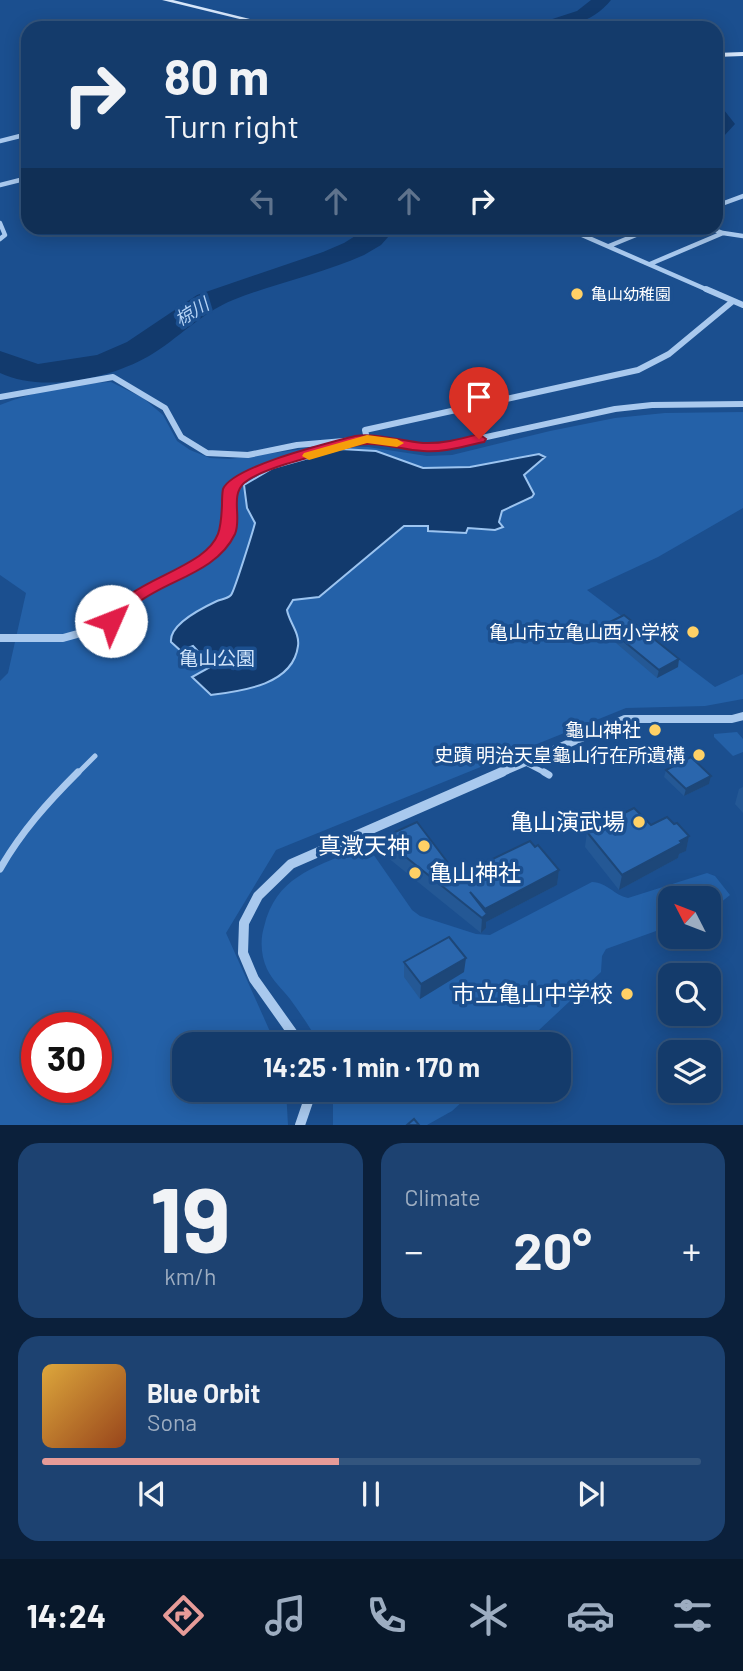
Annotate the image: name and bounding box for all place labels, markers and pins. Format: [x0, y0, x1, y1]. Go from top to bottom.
place label: 亀山幼稚園 [591, 284, 671, 303]
marker: 亀山幼稚園 [569, 286, 585, 302]
pin [449, 367, 509, 439]
place label: 亀山市立亀山西小学校 [489, 620, 679, 643]
marker: 亀山市立亀山西小学校 [685, 624, 701, 640]
place label: 龜山神社 [565, 718, 641, 741]
marker: 龜山神社 [647, 722, 663, 738]
place label: 史蹟 明治天皇龜山行在所遺構 [434, 743, 685, 766]
marker: 史蹟 明治天皇龜山行在所遺構 [691, 747, 707, 763]
place label: 亀山演武場 [510, 807, 625, 835]
marker: 亀山演武場 [631, 814, 647, 830]
place label: 真澂天神 [318, 831, 410, 859]
marker: 真澂天神 [416, 838, 432, 854]
place label: 亀山神社 [429, 858, 521, 886]
marker: 亀山神社 [407, 865, 423, 881]
place label: 市立亀山中学校 [452, 979, 613, 1007]
marker: 市立亀山中学校 [619, 986, 635, 1002]

